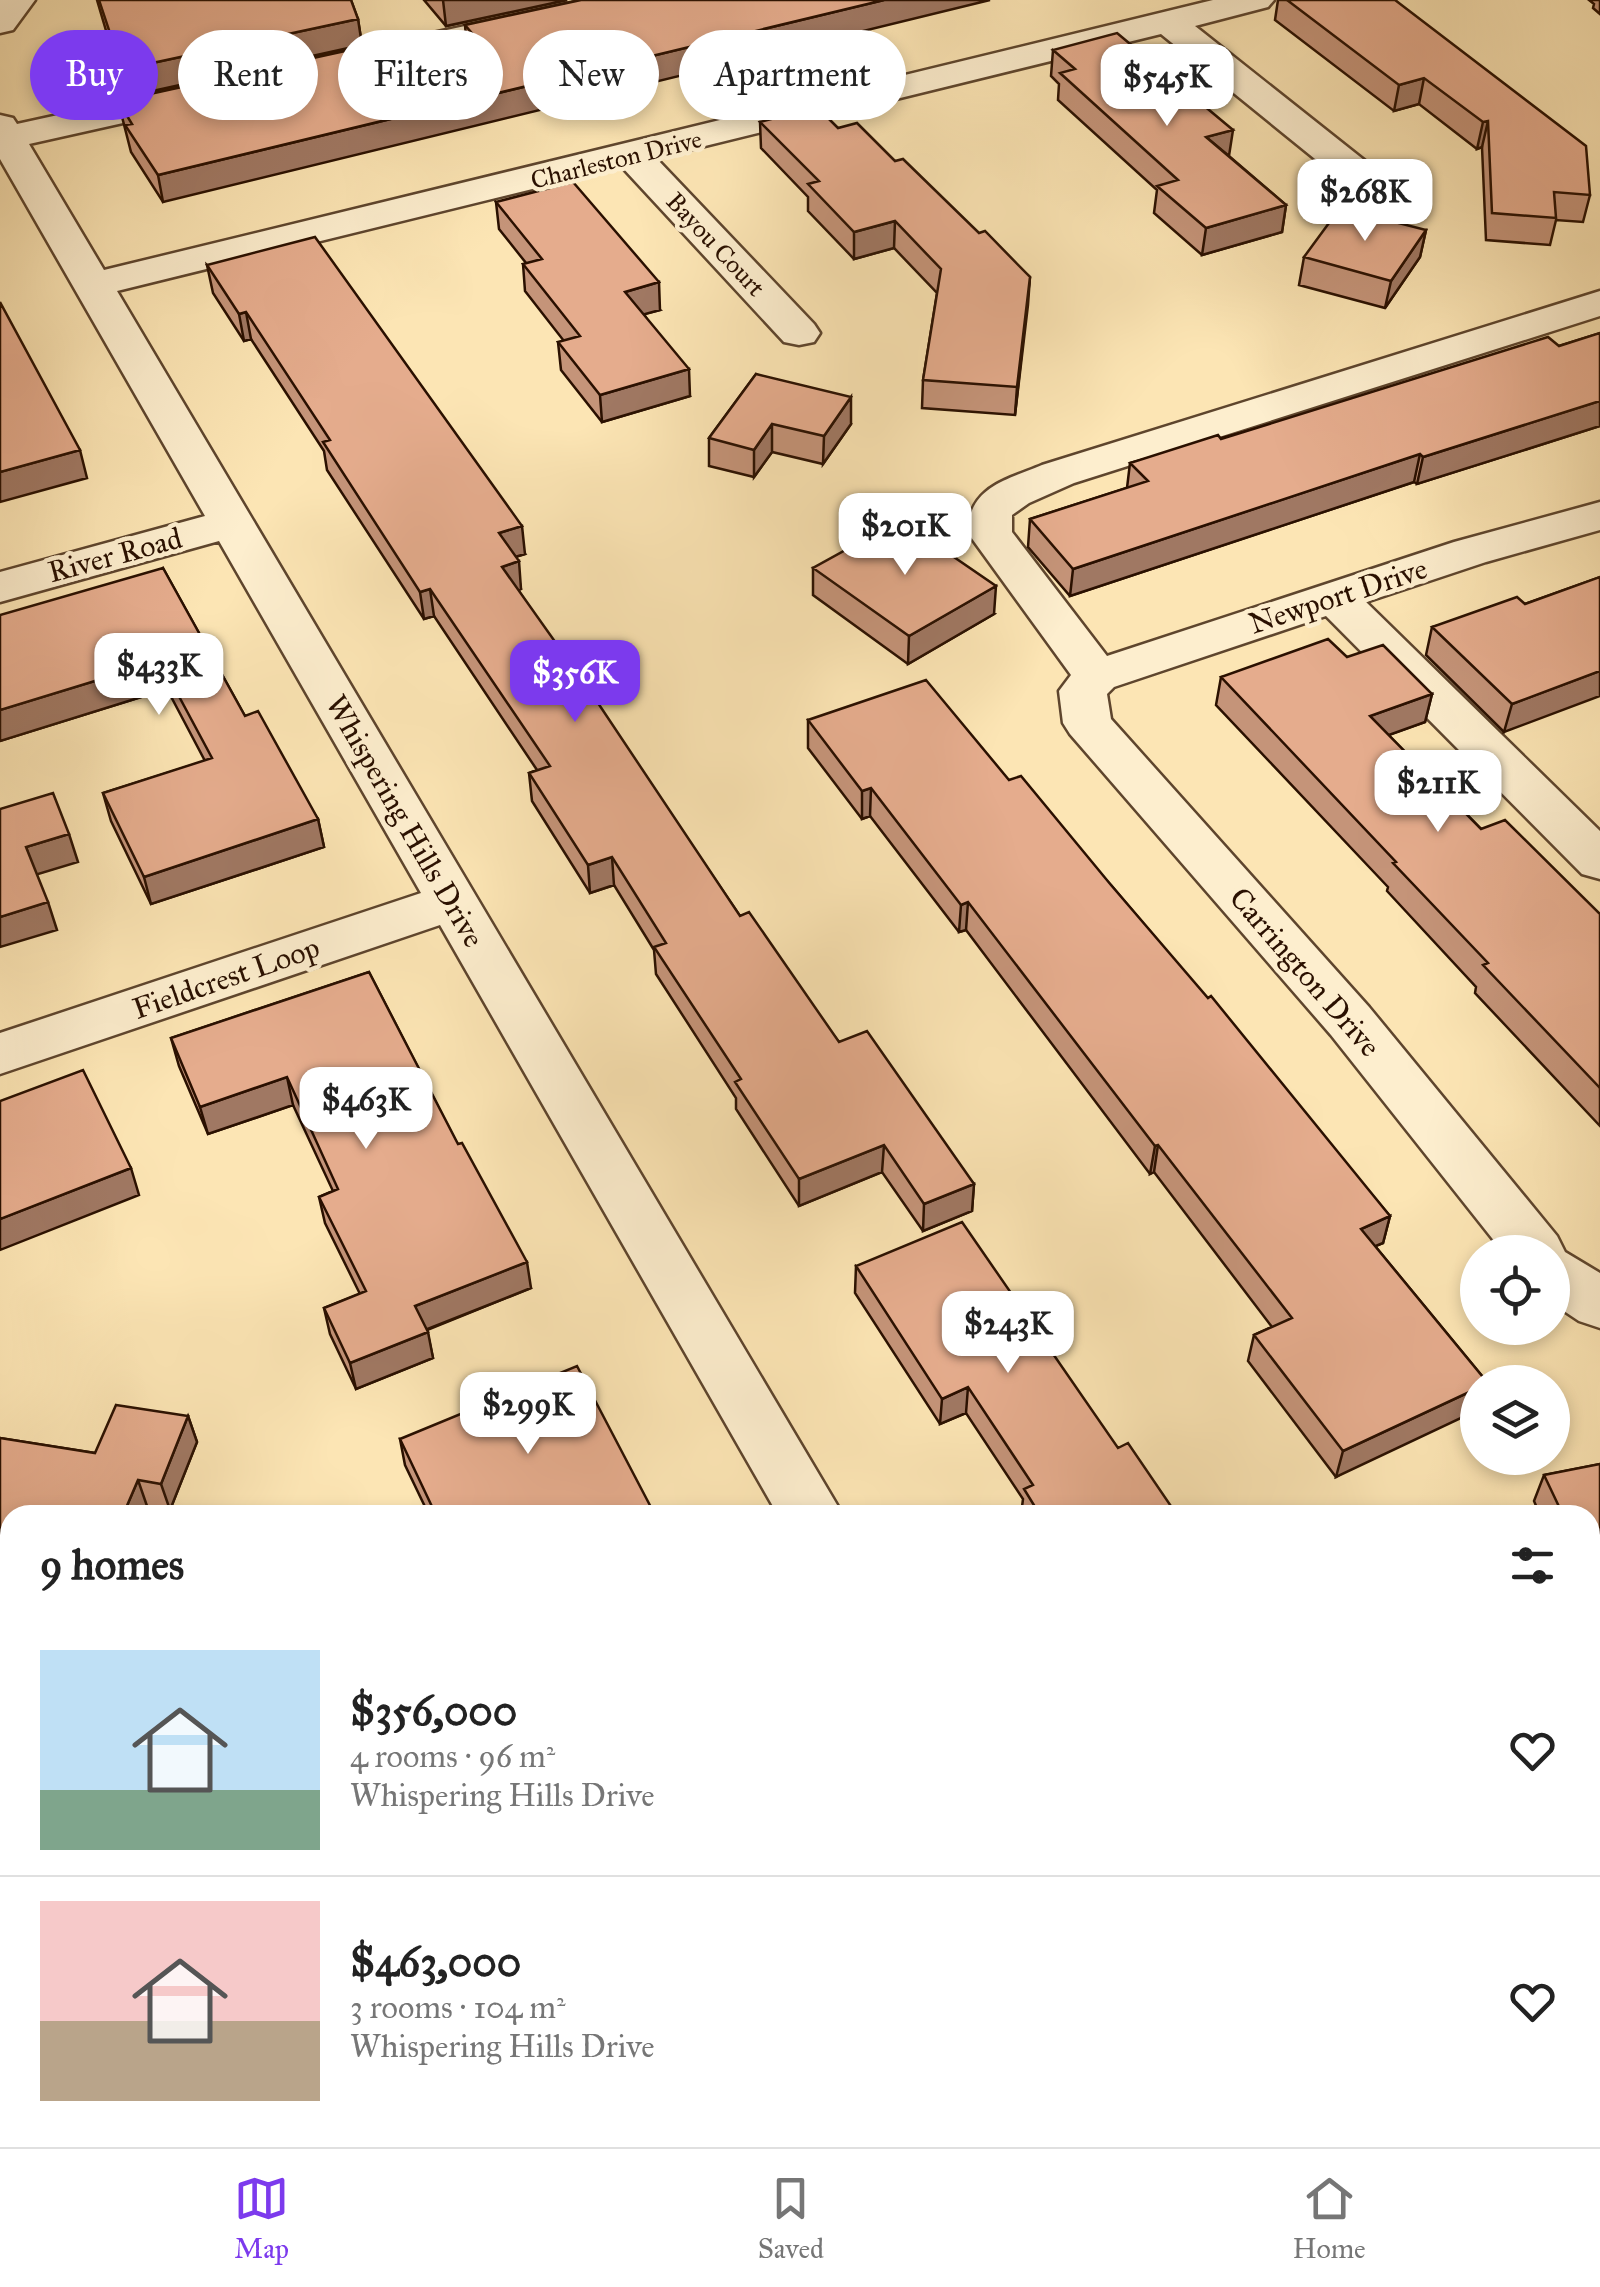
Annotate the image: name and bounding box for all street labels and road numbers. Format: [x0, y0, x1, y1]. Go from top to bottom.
street label: Charleston Drive [527, 123, 705, 196]
street label: Bayou Court [660, 186, 772, 303]
street label: River Road [44, 520, 186, 590]
street label: Newport Drive [1244, 550, 1432, 642]
street label: Whispering Hills Drive [318, 688, 492, 954]
street label: Carrington Drive [1222, 880, 1388, 1064]
street label: Fieldcrest Loop [128, 929, 324, 1027]

